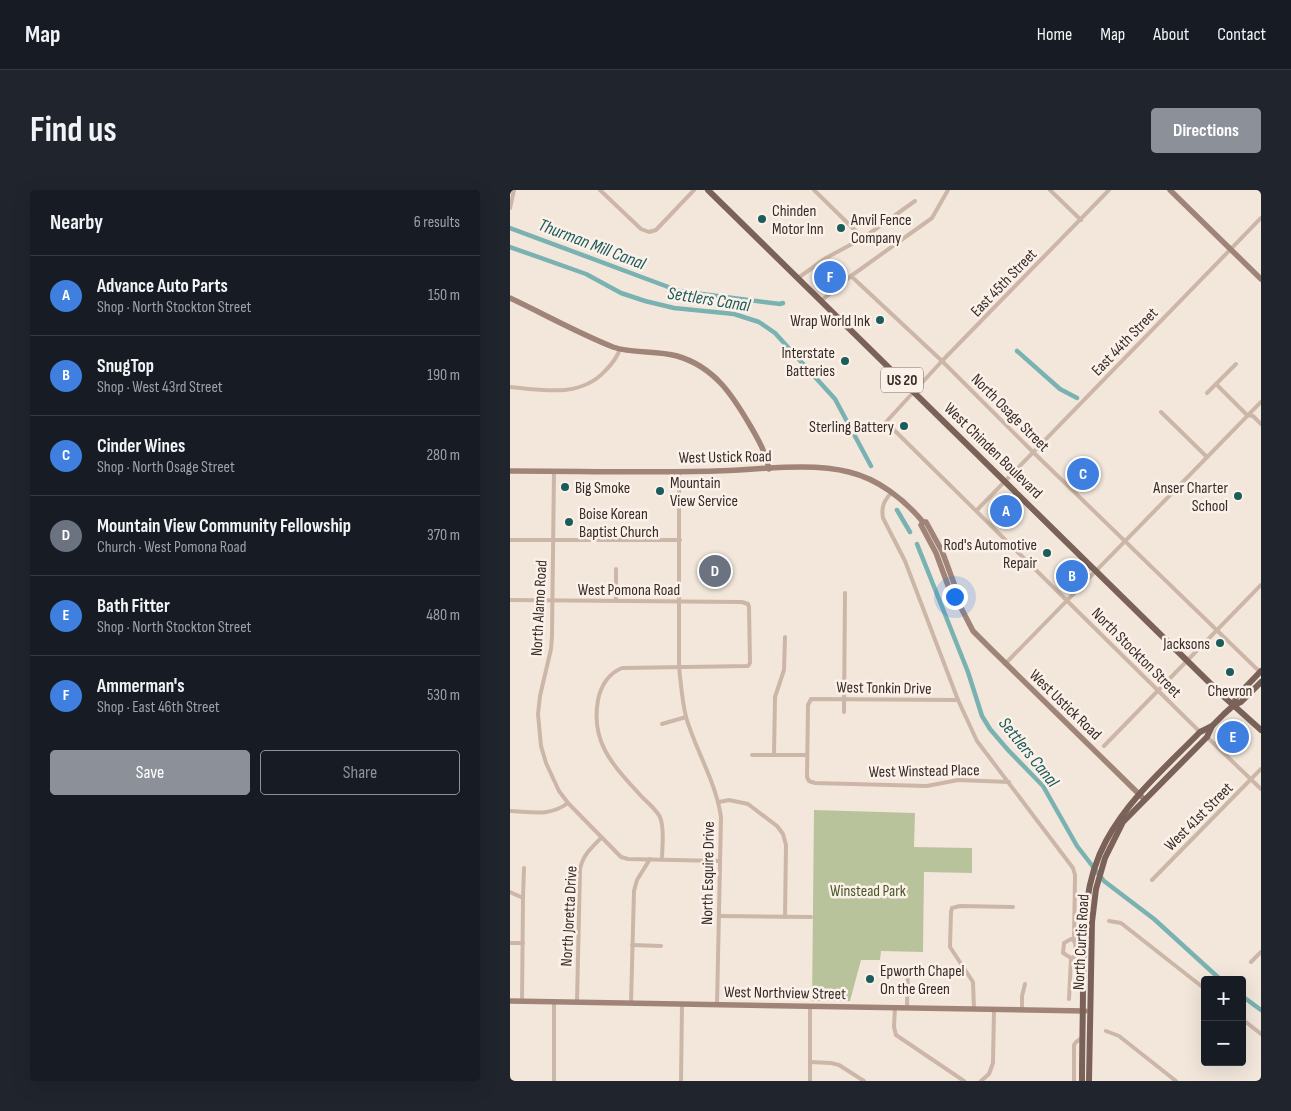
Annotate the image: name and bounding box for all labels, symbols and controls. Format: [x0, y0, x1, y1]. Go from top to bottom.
text: Map [25, 20, 60, 49]
text: Home [1037, 24, 1072, 45]
text: Map [1100, 24, 1125, 45]
text: About [1153, 24, 1189, 45]
text: Contact [1217, 24, 1266, 45]
button: Directions [1151, 108, 1261, 153]
text: Find us [30, 109, 117, 152]
place label: Chinden Motor Inn [772, 202, 824, 239]
text: Nearby [50, 210, 103, 235]
place label: Anvil Fence Company [850, 211, 912, 248]
text: 6 results [414, 213, 460, 232]
marker: Chinden Motor Inn [756, 213, 768, 225]
water label: Thurman Mill Canal [535, 214, 649, 275]
marker: Anvil Fence Company [835, 222, 847, 234]
street label: East 45th Street [967, 245, 1041, 321]
pin: F [814, 258, 846, 296]
text: Advance Auto Parts [97, 275, 228, 298]
water label: Settlers Canal [666, 283, 753, 317]
text: A [62, 286, 70, 305]
text: 150 m [428, 286, 460, 305]
text: Shop · North Stockton Street [97, 298, 251, 317]
street label: East 44th Street [1088, 304, 1162, 380]
place label: Wrap World Ink [790, 312, 870, 331]
marker: Wrap World Ink [874, 314, 886, 326]
place label: Interstate Batteries [781, 344, 835, 381]
text: SnugTop [97, 355, 154, 378]
marker: Interstate Batteries [839, 355, 851, 367]
text: B [62, 366, 70, 385]
text: 190 m [427, 366, 460, 385]
road number: US 20 [881, 368, 923, 392]
street label: North Osage Street [967, 370, 1053, 456]
text: Shop · West 43rd Street [97, 378, 223, 397]
street label: West Chinden Boulevard [940, 399, 1046, 503]
place label: Sterling Battery [809, 418, 894, 437]
marker: Sterling Battery [898, 420, 910, 432]
text: Cinder Wines [97, 435, 185, 458]
text: C [62, 446, 70, 465]
text: 280 m [426, 446, 460, 465]
street label: West Ustick Road [678, 447, 772, 468]
pin: C [1067, 455, 1099, 493]
text: Shop · North Osage Street [97, 458, 235, 477]
place label: Mountain View Service [670, 474, 738, 511]
place label: Big Smoke [575, 479, 630, 498]
place label: Anser Charter School [1152, 479, 1228, 516]
marker: Big Smoke [559, 481, 571, 493]
marker: Mountain View Service [654, 485, 666, 497]
marker: Anser Charter School [1232, 490, 1244, 502]
pin: A [990, 492, 1022, 530]
place label: Boise Korean Baptist Church [579, 505, 659, 542]
text: Mountain View Community Fellowship [97, 515, 351, 538]
marker: Boise Korean Baptist Church [563, 516, 575, 528]
text: D [62, 526, 70, 545]
text: 370 m [427, 526, 460, 545]
place label: Rod's Automotive Repair [943, 536, 1037, 573]
text: Church · West Pomona Road [97, 538, 246, 557]
marker: Rod's Automotive Repair [1041, 547, 1053, 559]
pin: D [699, 552, 731, 590]
pin: B [1056, 557, 1088, 595]
street label: North Alamo Road [527, 560, 552, 657]
street label: West Pomona Road [578, 581, 680, 600]
your location [942, 584, 968, 610]
text: Bath Fitter [97, 595, 170, 618]
street label: North Stockton Street [1087, 604, 1185, 702]
text: E [63, 606, 69, 625]
text: 480 m [426, 606, 460, 625]
text: Shop · North Stockton Street [97, 618, 251, 637]
place label: Jacksons [1162, 635, 1210, 654]
marker: Jacksons [1214, 637, 1226, 649]
street label: West Ustick Road [1025, 666, 1105, 744]
marker: Chevron [1224, 666, 1236, 678]
text: Ammerman's [97, 675, 185, 698]
street label: West Tonkin Drive [836, 678, 932, 699]
place label: Chevron [1208, 682, 1252, 701]
text: F [63, 686, 69, 705]
text: 530 m [427, 686, 460, 705]
text: Shop · East 46th Street [97, 698, 220, 717]
water label: Settlers Canal [994, 713, 1064, 792]
pin: E [1217, 718, 1249, 756]
button: Save [50, 750, 250, 795]
button: Share [260, 750, 460, 795]
street label: West Winstead Place [868, 761, 980, 782]
street label: West 41st Street [1161, 779, 1237, 855]
street label: North Esquire Drive [698, 821, 719, 925]
street label: North Joretta Drive [557, 865, 582, 967]
park label: Winstead Park [830, 882, 906, 901]
street label: North Curtis Road [1070, 894, 1093, 990]
place label: Epworth Chapel On the Green [880, 962, 965, 999]
marker: Epworth Chapel On the Green [864, 973, 876, 985]
map controls [1201, 976, 1246, 1066]
button: + [1201, 976, 1246, 1021]
street label: West Northview Street [724, 983, 846, 1004]
button: − [1201, 1021, 1246, 1066]

